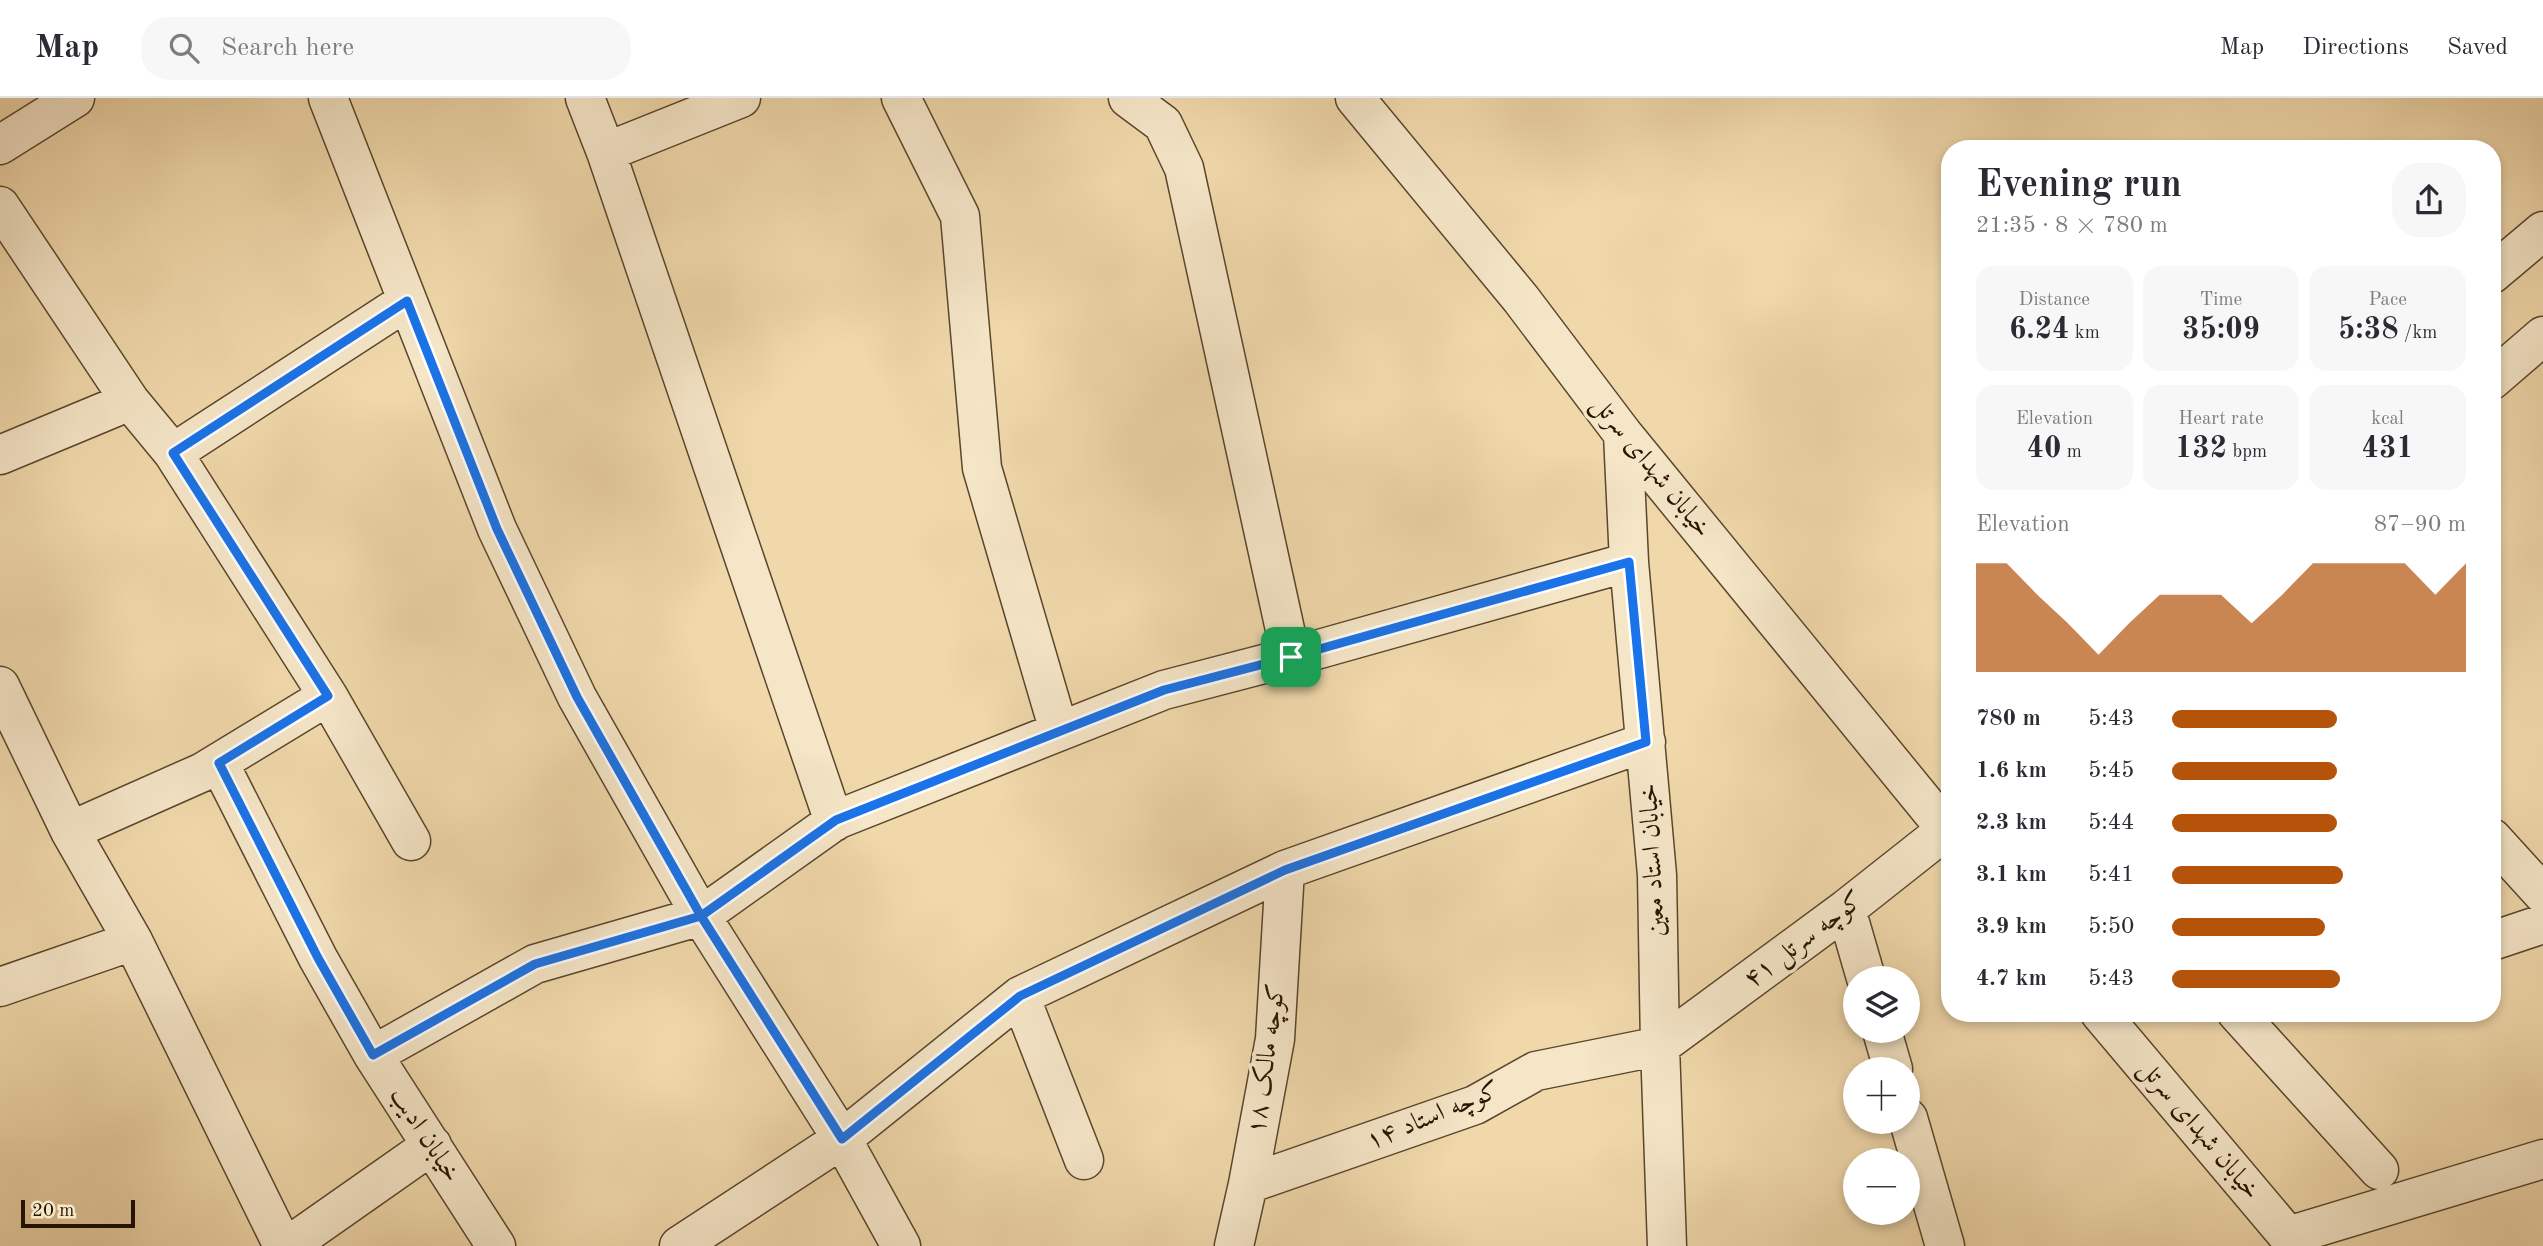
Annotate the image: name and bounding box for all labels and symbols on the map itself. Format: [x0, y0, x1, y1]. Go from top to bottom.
street label: خیابان شهدای سرتل [1584, 391, 1716, 544]
pin [1261, 627, 1321, 687]
street label: خیابان استاد معین [1636, 783, 1671, 937]
street label: کوچه سرتل ۴۱ [1740, 887, 1870, 995]
street label: کوچه مالک ۱۸ [1242, 982, 1293, 1136]
street label: خیابان شهدای سرتل [2131, 1055, 2265, 1207]
street label: کوچه استاد ۱۴ [1363, 1078, 1504, 1157]
street label: خیابان ادیب [383, 1083, 465, 1188]
scale bar [21, 1197, 135, 1229]

